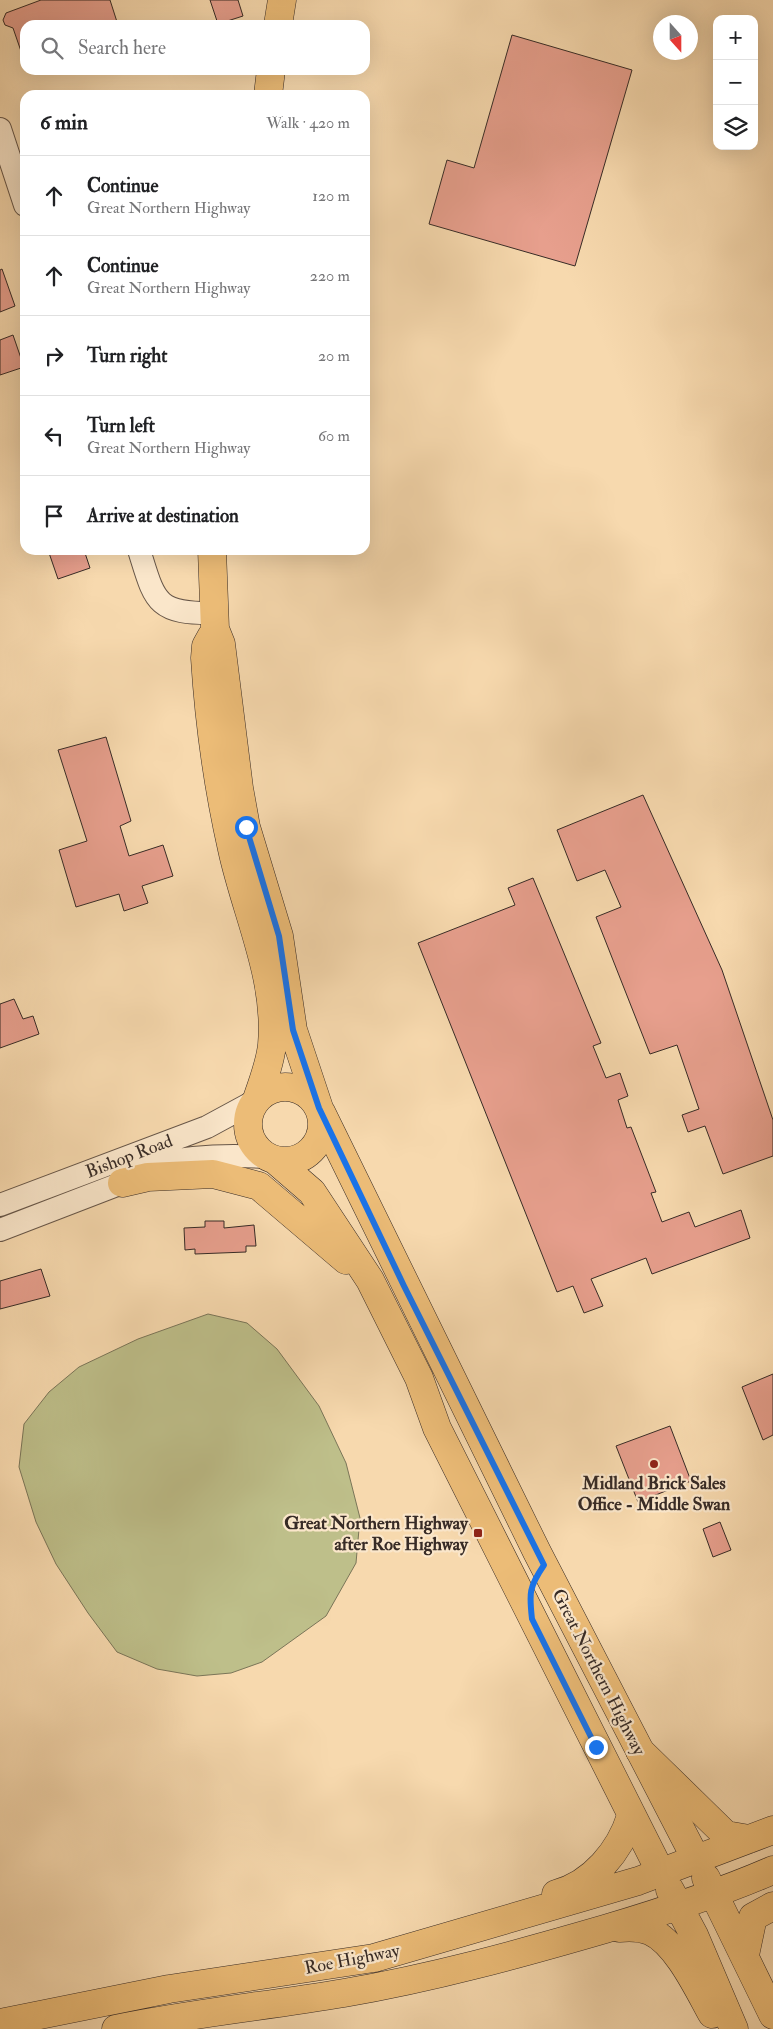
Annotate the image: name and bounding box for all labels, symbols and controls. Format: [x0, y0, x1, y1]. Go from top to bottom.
north arrow [653, 15, 698, 60]
map controls [713, 15, 758, 150]
button: + [713, 15, 758, 60]
search box [20, 20, 370, 75]
icon: search [38, 34, 66, 62]
text: Search here [78, 36, 166, 60]
button: − [713, 60, 758, 105]
button: layers [713, 105, 758, 150]
text: 6 min [40, 109, 88, 136]
text: Walk · 420 m [266, 113, 350, 133]
text: Continue [87, 174, 158, 198]
icon: ahead [40, 182, 68, 210]
text: 120 m [312, 186, 350, 206]
text: Great Northern Highway [87, 198, 250, 218]
text: Continue [87, 254, 158, 278]
icon: ahead [40, 262, 68, 290]
text: 220 m [310, 266, 350, 286]
text: Great Northern Highway [87, 278, 250, 298]
icon: right [40, 342, 68, 370]
text: Turn right [87, 344, 167, 368]
text: 20 m [318, 346, 350, 366]
text: Turn left [87, 414, 155, 438]
icon: left [40, 422, 68, 450]
text: 60 m [318, 426, 350, 446]
text: Great Northern Highway [87, 438, 250, 458]
icon: arrive [40, 502, 68, 530]
text: Arrive at destination [87, 504, 239, 528]
route start [235, 816, 258, 839]
street label: Bishop Road [82, 1129, 176, 1184]
marker: Midland Brick Sales Office - Middle Swan [648, 1458, 660, 1470]
place label: Midland Brick Sales Office - Middle Swan [578, 1472, 731, 1516]
place label: Great Northern Highway after Roe Highway [284, 1512, 469, 1556]
marker: Great Northern Highway after Roe Highway [472, 1527, 484, 1539]
street label: Great Northern Highway [547, 1585, 651, 1760]
route end [585, 1736, 608, 1759]
street label: Roe Highway [303, 1939, 403, 1980]

